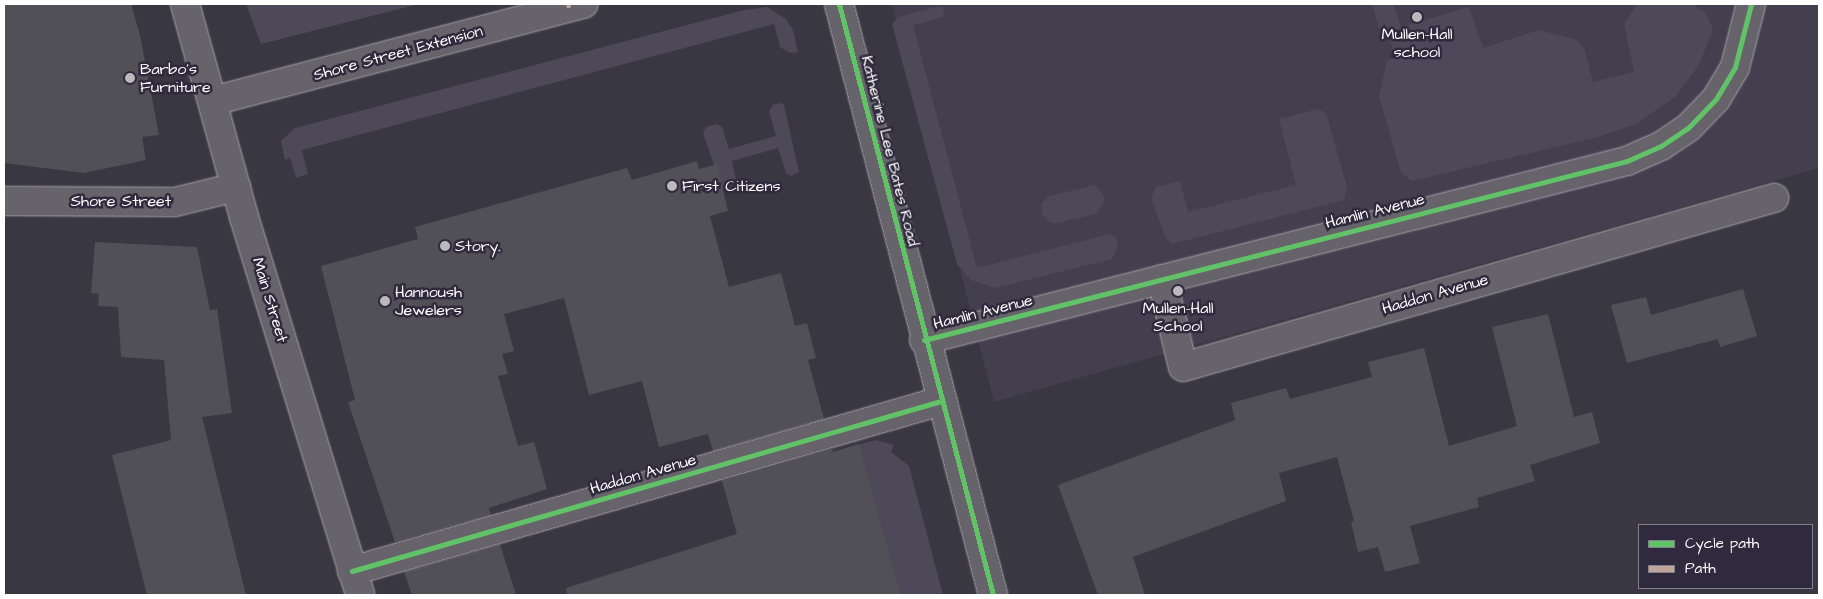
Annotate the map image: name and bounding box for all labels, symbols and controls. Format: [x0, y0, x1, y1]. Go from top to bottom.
marker: Mullen-Hall school [1411, 11, 1423, 23]
street label: Shore Street Extension [311, 21, 485, 85]
place label: Mullen-Hall school [1382, 24, 1452, 62]
street label: Katherine Lee Bates Road [857, 54, 923, 248]
place label: Barbo's Furniture [140, 59, 211, 97]
marker: Barbo's Furniture [124, 72, 136, 84]
place label: First Citizens [682, 176, 780, 196]
marker: First Citizens [666, 180, 678, 192]
street label: Hamlin Avenue [1323, 189, 1427, 233]
street label: Shore Street [71, 191, 171, 211]
place label: Story. [455, 236, 501, 256]
marker: Story. [439, 240, 451, 252]
street label: Main Street [248, 255, 292, 345]
street label: Haddon Avenue [1380, 270, 1490, 318]
place label: Hannoush Jewelers [395, 282, 462, 320]
marker: Mullen-Hall School [1172, 285, 1184, 297]
street label: Hamlin Avenue [931, 290, 1035, 334]
marker: Hannoush Jewelers [379, 295, 391, 307]
place label: Mullen-Hall School [1143, 298, 1213, 336]
street label: Haddon Avenue [588, 450, 698, 498]
legend [1638, 524, 1813, 589]
text: Cycle path [1685, 533, 1759, 554]
text: Path [1685, 558, 1716, 579]

